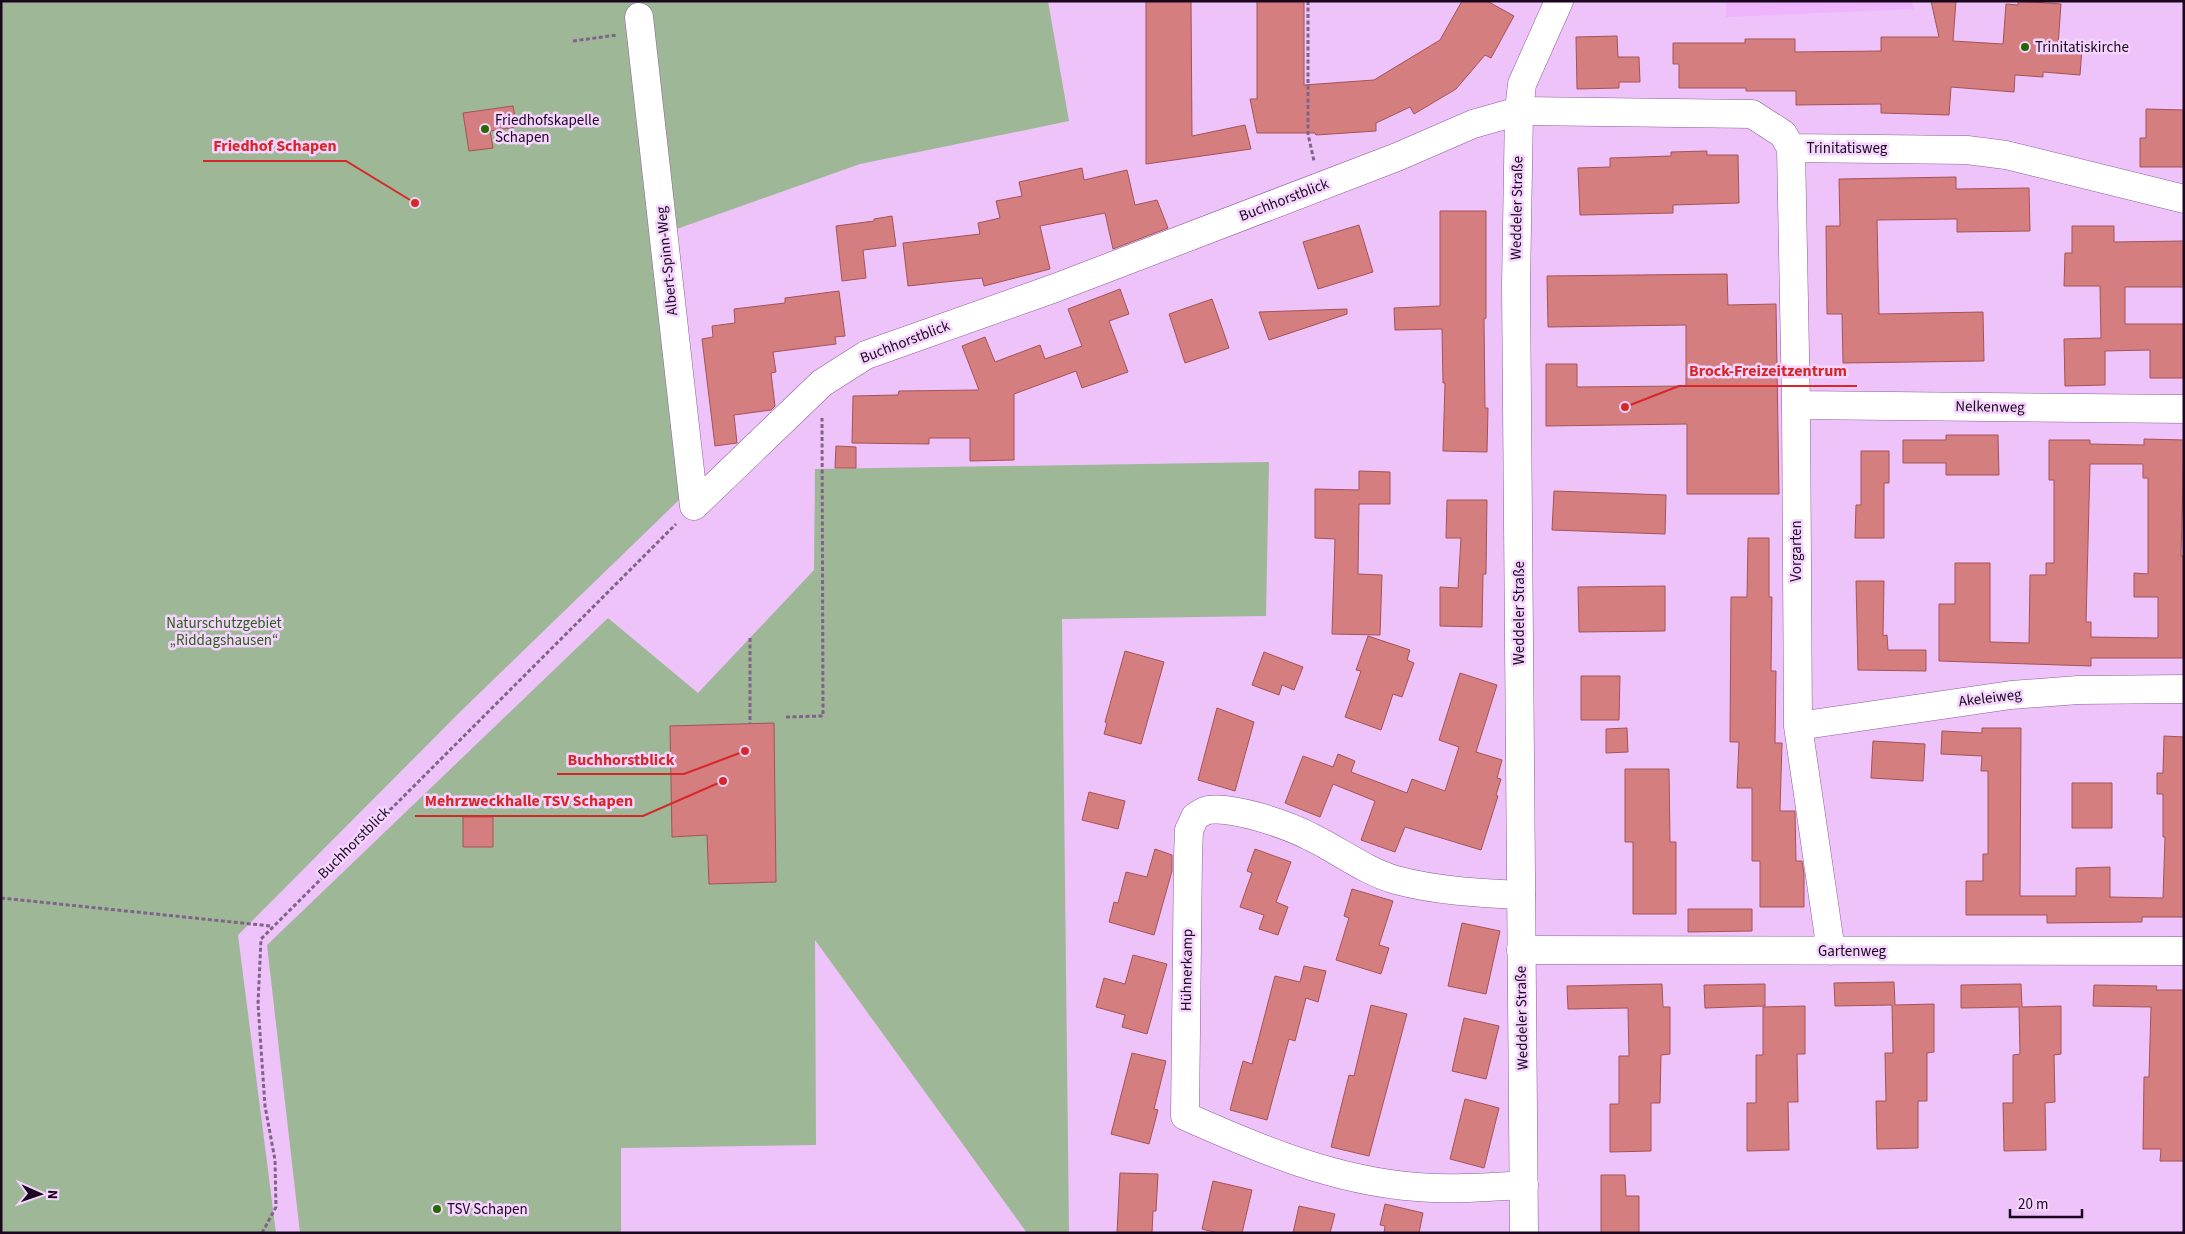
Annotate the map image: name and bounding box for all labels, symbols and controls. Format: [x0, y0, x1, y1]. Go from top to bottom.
place label: Trinitatiskirche [2035, 37, 2129, 58]
marker: Trinitatiskirche [2019, 41, 2031, 53]
place label: Friedhofskapelle Schapen [495, 110, 599, 148]
marker: Friedhofskapelle Schapen [479, 123, 491, 135]
callout: Friedhof Schapen [203, 130, 346, 161]
text: Friedhof Schapen [213, 135, 337, 157]
street label: Trinitatisweg [1807, 138, 1888, 159]
street label: Weddeler Straße [1506, 156, 1528, 260]
street label: Buchhorstblick [1236, 173, 1332, 227]
street label: Albert-Spinn-Weg [651, 205, 683, 317]
street label: Buchhorstblick [857, 315, 953, 369]
callout: Brock-Freizeitzentrum [1679, 355, 1857, 386]
text: Brock-Freizeitzentrum [1689, 360, 1847, 382]
street label: Nelkenweg [1955, 396, 2025, 418]
street label: Vorgarten [1786, 520, 1807, 582]
street label: Weddeler Straße [1509, 561, 1530, 665]
park label: Naturschutzgebiet „Riddagshausen“ [166, 613, 282, 651]
street label: Akeleiweg [1957, 684, 2023, 712]
callout: Buchhorstblick [557, 743, 684, 774]
text: Buchhorstblick [568, 749, 675, 771]
callout: Mehrzweckhalle TSV Schapen [415, 785, 643, 816]
text: Mehrzweckhalle TSV Schapen [425, 790, 633, 812]
street label: Buchhorstblick [313, 802, 395, 884]
street label: Hühnerkamp [1176, 929, 1198, 1011]
street label: Gartenweg [1818, 941, 1886, 962]
street label: Weddeler Straße [1511, 966, 1533, 1070]
north arrow [15, 1169, 65, 1219]
scale bar [2010, 1186, 2082, 1218]
text: N [42, 1189, 62, 1199]
text: 20 m [2018, 1194, 2048, 1215]
place label: TSV Schapen [447, 1199, 528, 1220]
marker: TSV Schapen [431, 1203, 443, 1215]

